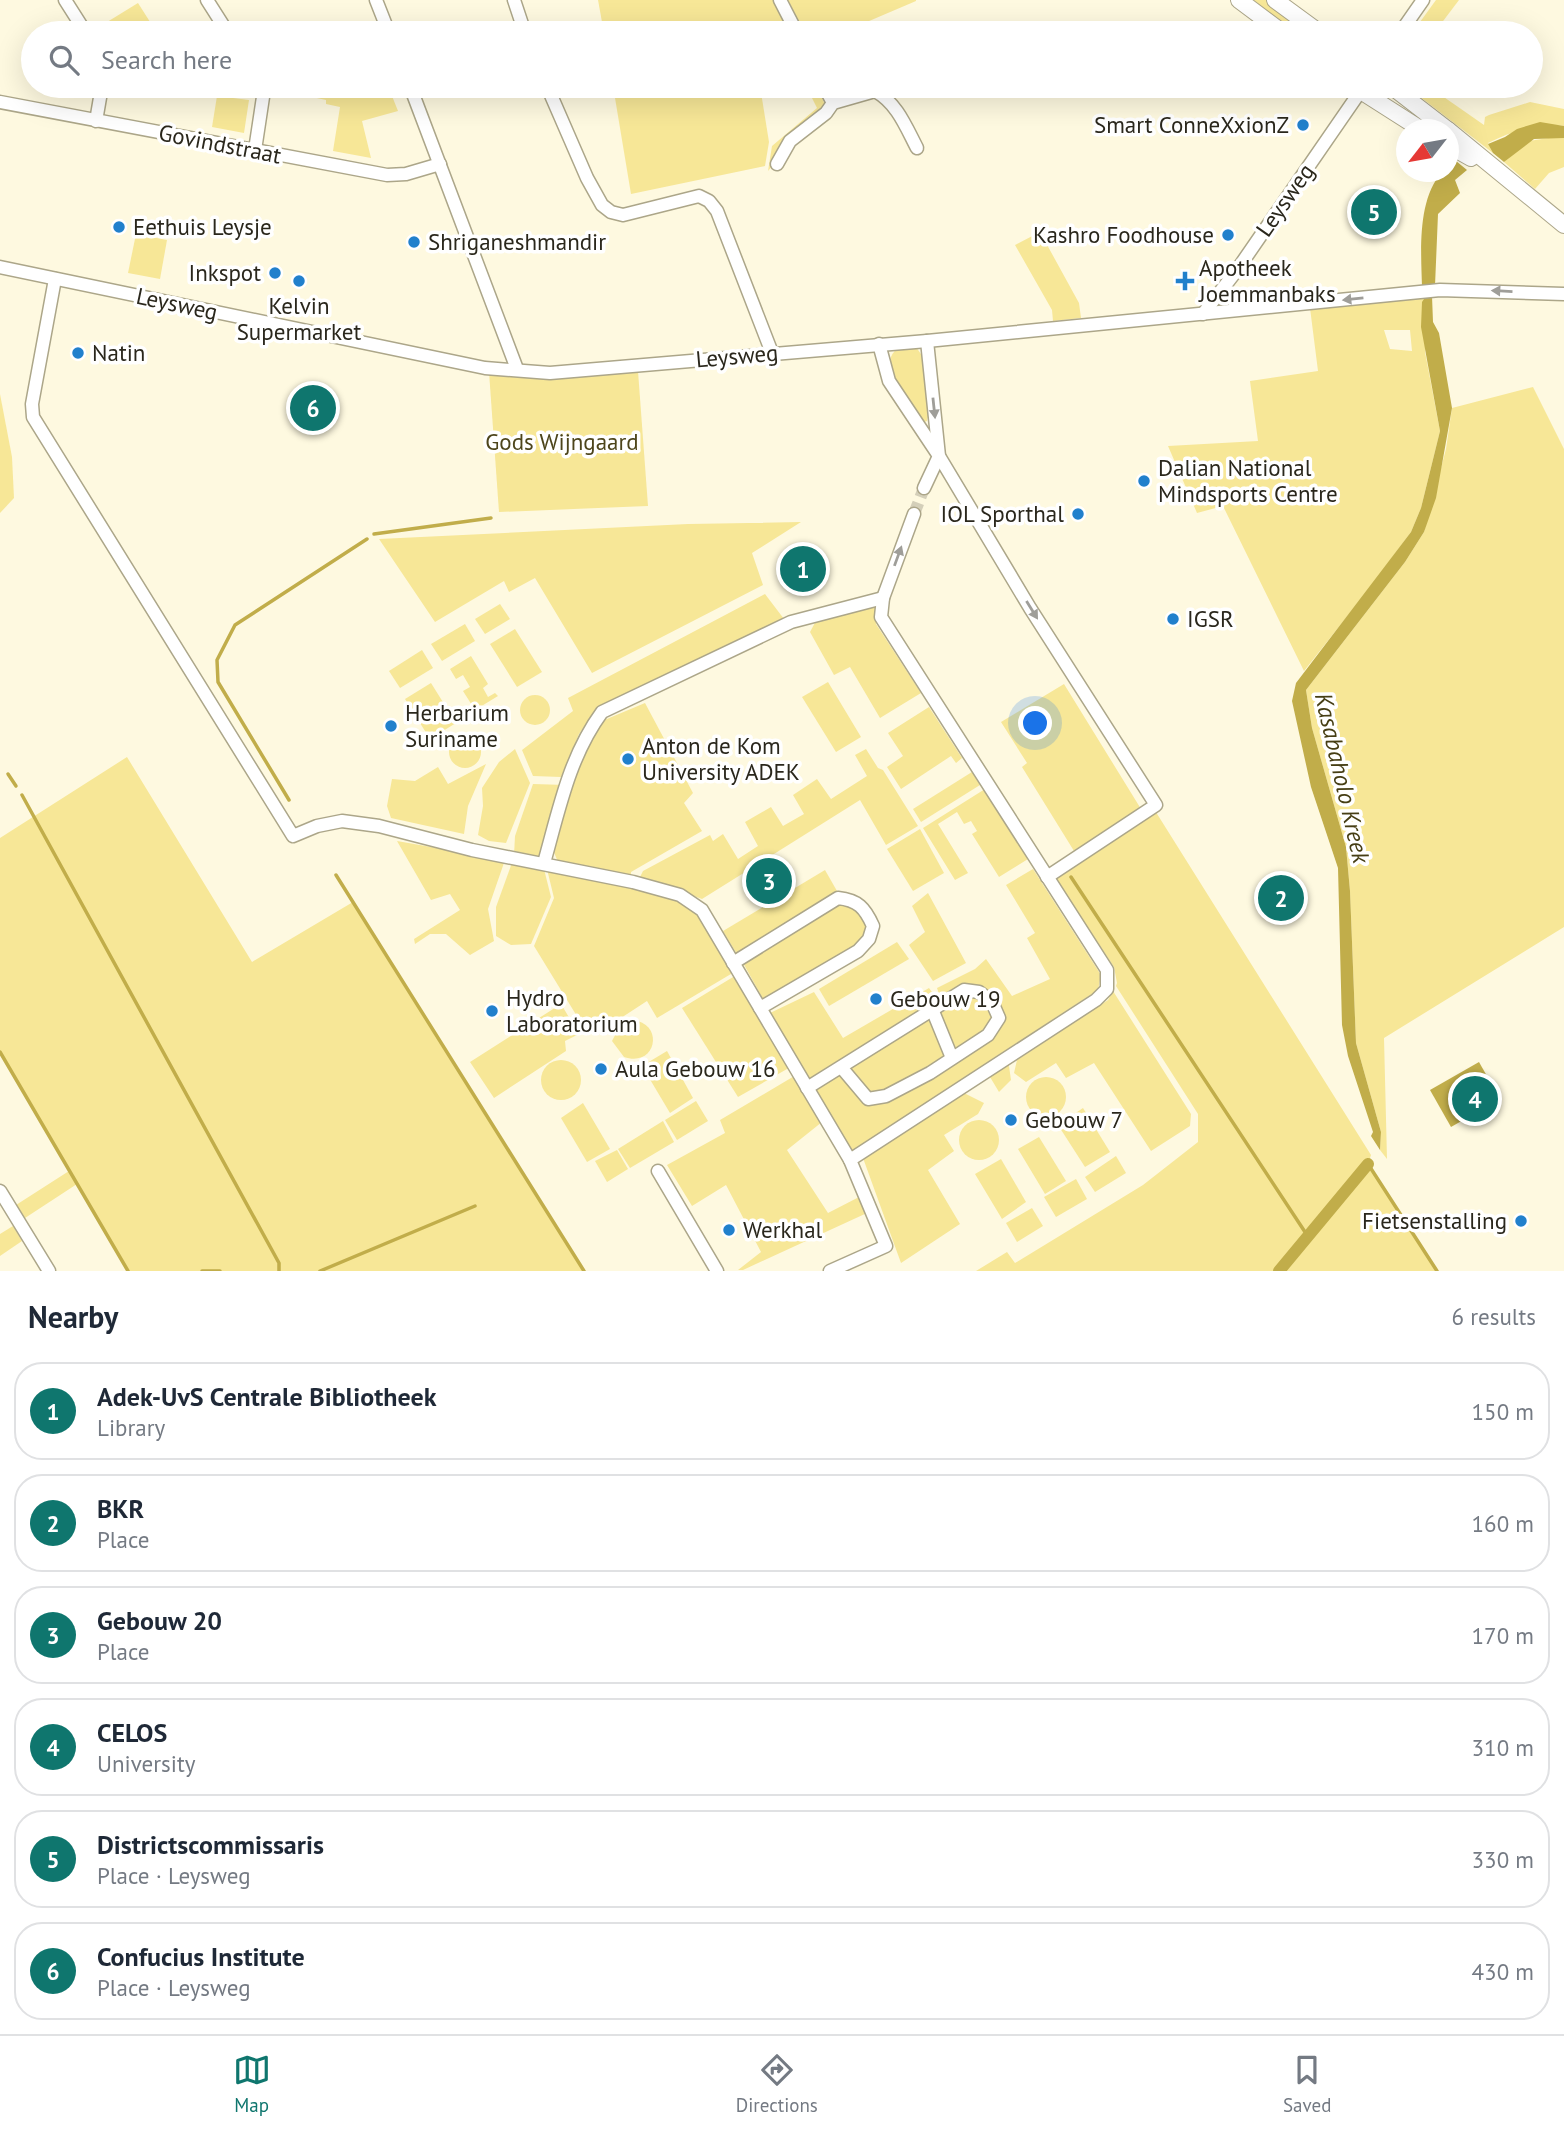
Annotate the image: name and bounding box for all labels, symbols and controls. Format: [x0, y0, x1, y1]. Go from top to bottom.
search box [21, 21, 1543, 98]
icon: search [45, 41, 83, 79]
text: Search here [101, 43, 232, 76]
place label: Smart ConneXxionZ [1094, 110, 1289, 139]
street label: Govindstraat [156, 117, 284, 170]
marker: Smart ConneXxionZ [1295, 117, 1311, 133]
north arrow [1396, 119, 1459, 182]
street label: Leysweg [1249, 158, 1320, 242]
pin: 5 [1351, 186, 1397, 238]
place label: Eethuis Leysje [133, 212, 272, 241]
marker: Eethuis Leysje [111, 219, 127, 235]
place label: Kashro Foodhouse [1033, 220, 1214, 249]
place label: Shriganeshmandir [428, 227, 606, 256]
marker: Kashro Foodhouse [1220, 227, 1236, 243]
marker: Shriganeshmandir [406, 234, 422, 250]
place label: Apotheek Joemmanbaks [1198, 253, 1336, 308]
place label: Inkspot [188, 258, 261, 287]
marker: Inkspot [267, 265, 283, 281]
marker: Kelvin Supermarket [291, 273, 307, 289]
marker: Apotheek Joemmanbaks [1177, 273, 1193, 289]
street label: Leysweg [134, 281, 220, 326]
one-way arrow [1491, 285, 1513, 296]
place label: Kelvin Supermarket [237, 291, 362, 346]
one-way arrow [1342, 293, 1364, 304]
street label: Leysweg [695, 337, 779, 374]
place label: Natin [92, 338, 145, 367]
marker: Natin [70, 345, 86, 361]
pin: 6 [290, 382, 336, 434]
one-way arrow [929, 398, 940, 420]
park label: Gods Wijngaard [485, 427, 639, 456]
place label: Dalian National Mindsports Centre [1158, 453, 1338, 508]
marker: Dalian National Mindsports Centre [1136, 473, 1152, 489]
place label: IOL Sporthal [941, 499, 1064, 528]
marker: IOL Sporthal [1070, 506, 1086, 522]
pin: 1 [780, 543, 826, 595]
one-way arrow [893, 545, 904, 566]
one-way arrow [1025, 600, 1038, 619]
place label: IGSR [1187, 604, 1234, 633]
marker: IGSR [1165, 611, 1181, 627]
water label: Kasabaholo Kreek [1308, 690, 1377, 867]
place label: Herbarium Suriname [405, 698, 509, 753]
your location [1018, 706, 1052, 740]
marker: Herbarium Suriname [383, 718, 399, 734]
place label: Anton de Kom University ADEK [642, 731, 800, 786]
marker: Anton de Kom University ADEK [620, 751, 636, 767]
pin: 3 [746, 855, 792, 907]
pin: 2 [1258, 872, 1304, 924]
place label: Hydro Laboratorium [506, 983, 638, 1038]
place label: Gebouw 19 [890, 984, 1000, 1013]
marker: Gebouw 19 [868, 991, 884, 1007]
marker: Hydro Laboratorium [484, 1003, 500, 1019]
place label: Aula Gebouw 16 [615, 1054, 776, 1083]
marker: Aula Gebouw 16 [593, 1061, 609, 1077]
pin: 4 [1452, 1073, 1498, 1125]
place label: Gebouw 7 [1025, 1105, 1123, 1134]
marker: Gebouw 7 [1003, 1112, 1019, 1128]
place label: Fietsenstalling [1362, 1206, 1507, 1235]
marker: Fietsenstalling [1513, 1213, 1529, 1229]
place label: Werkhal [743, 1215, 823, 1244]
marker: Werkhal [721, 1222, 737, 1238]
text: Nearby [28, 1297, 118, 1336]
text: 6 results [1452, 1302, 1536, 1331]
text: Adek-UvS Centrale Bibliotheek [97, 1380, 437, 1413]
text: 1 [46, 1397, 60, 1426]
text: 150 m [1472, 1397, 1534, 1426]
text: Library [97, 1413, 165, 1442]
text: BKR [97, 1492, 144, 1525]
text: 2 [46, 1509, 60, 1538]
text: 160 m [1472, 1509, 1534, 1538]
text: Place [97, 1525, 150, 1554]
text: Gebouw 20 [97, 1604, 222, 1637]
text: 3 [46, 1621, 60, 1650]
text: 170 m [1472, 1621, 1534, 1650]
text: Place [97, 1637, 150, 1666]
text: CELOS [97, 1716, 167, 1749]
text: 4 [46, 1733, 60, 1762]
text: 310 m [1472, 1733, 1534, 1762]
text: University [97, 1749, 195, 1778]
text: Districtscommissaris [97, 1828, 324, 1861]
text: 5 [46, 1845, 60, 1874]
text: 330 m [1472, 1845, 1534, 1874]
text: Place · Leysweg [97, 1861, 250, 1890]
text: Confucius Institute [97, 1940, 305, 1973]
text: 6 [46, 1957, 60, 1986]
text: 430 m [1472, 1957, 1534, 1986]
text: Place · Leysweg [97, 1973, 250, 2002]
tab: Map [233, 2051, 271, 2117]
tab: Directions [736, 2051, 818, 2117]
tab: Saved [1283, 2051, 1331, 2117]

